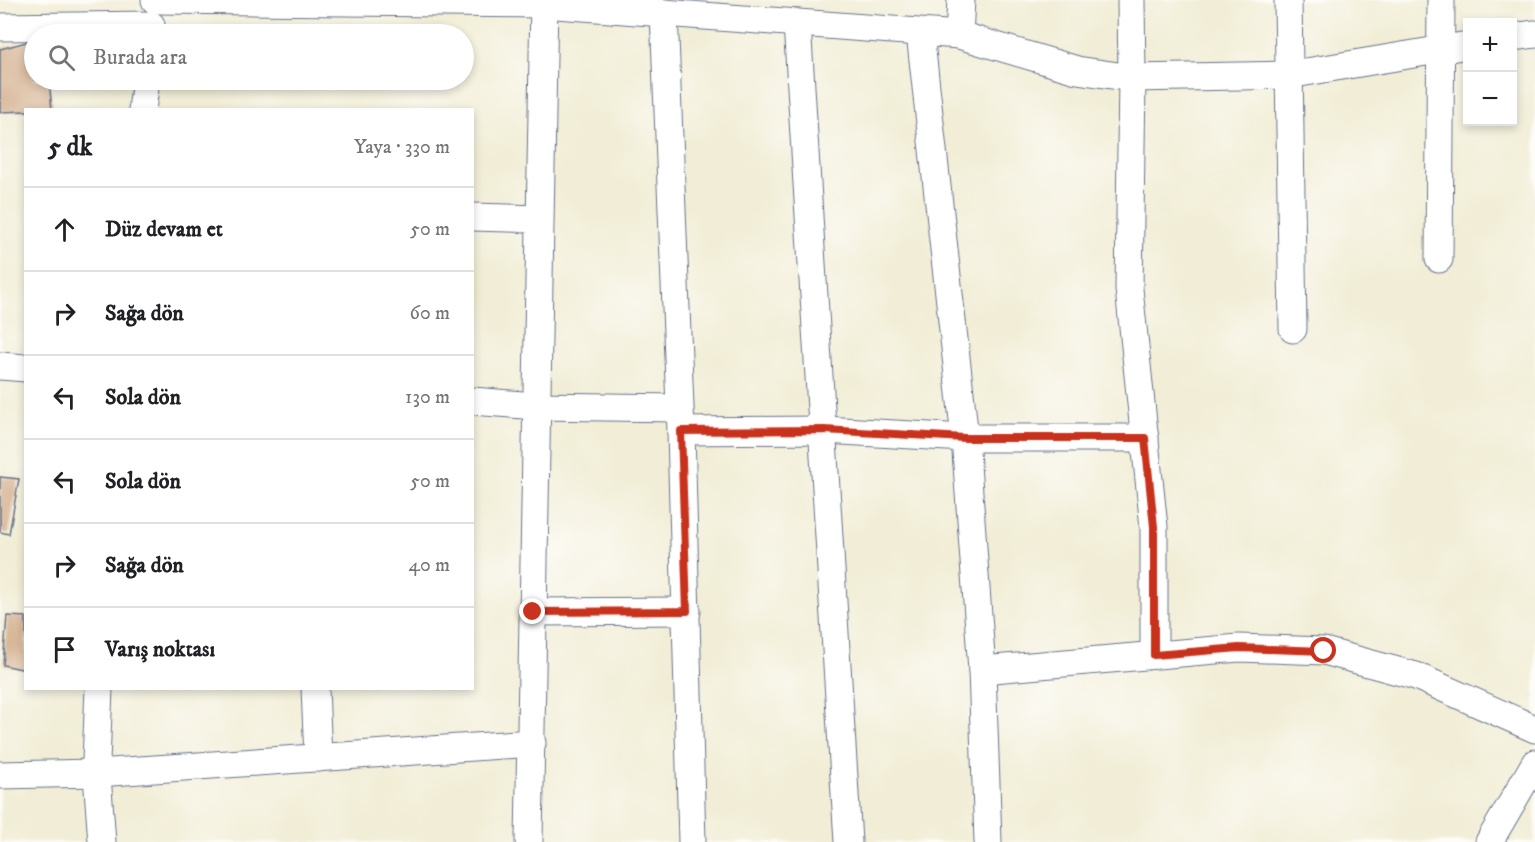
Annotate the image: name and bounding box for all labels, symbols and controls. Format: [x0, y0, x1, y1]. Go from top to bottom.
map controls [1463, 18, 1517, 126]
button: + [1463, 18, 1517, 72]
search box [24, 24, 474, 90]
icon: search [45, 41, 78, 74]
text: Burada ara [93, 44, 187, 71]
button: − [1463, 72, 1517, 126]
text: 5 dk [48, 131, 92, 164]
text: Yaya · 330 m [354, 135, 450, 160]
icon: ahead [48, 213, 81, 246]
text: Düz devam et [105, 216, 223, 243]
text: 50 m [410, 217, 450, 242]
icon: right [48, 297, 81, 330]
text: Sağa dön [105, 300, 184, 327]
text: 60 m [410, 301, 450, 326]
icon: left [48, 381, 81, 414]
text: Sola dön [105, 384, 181, 411]
text: 130 m [405, 385, 450, 410]
icon: left [48, 465, 81, 498]
text: Sola dön [105, 468, 181, 495]
text: 50 m [410, 469, 450, 494]
icon: right [48, 549, 81, 582]
text: Sağa dön [105, 552, 184, 579]
text: 40 m [408, 553, 450, 578]
route end [519, 598, 545, 624]
icon: arrive [48, 633, 81, 666]
text: Varış noktası [105, 636, 215, 663]
route start [1310, 637, 1336, 663]

